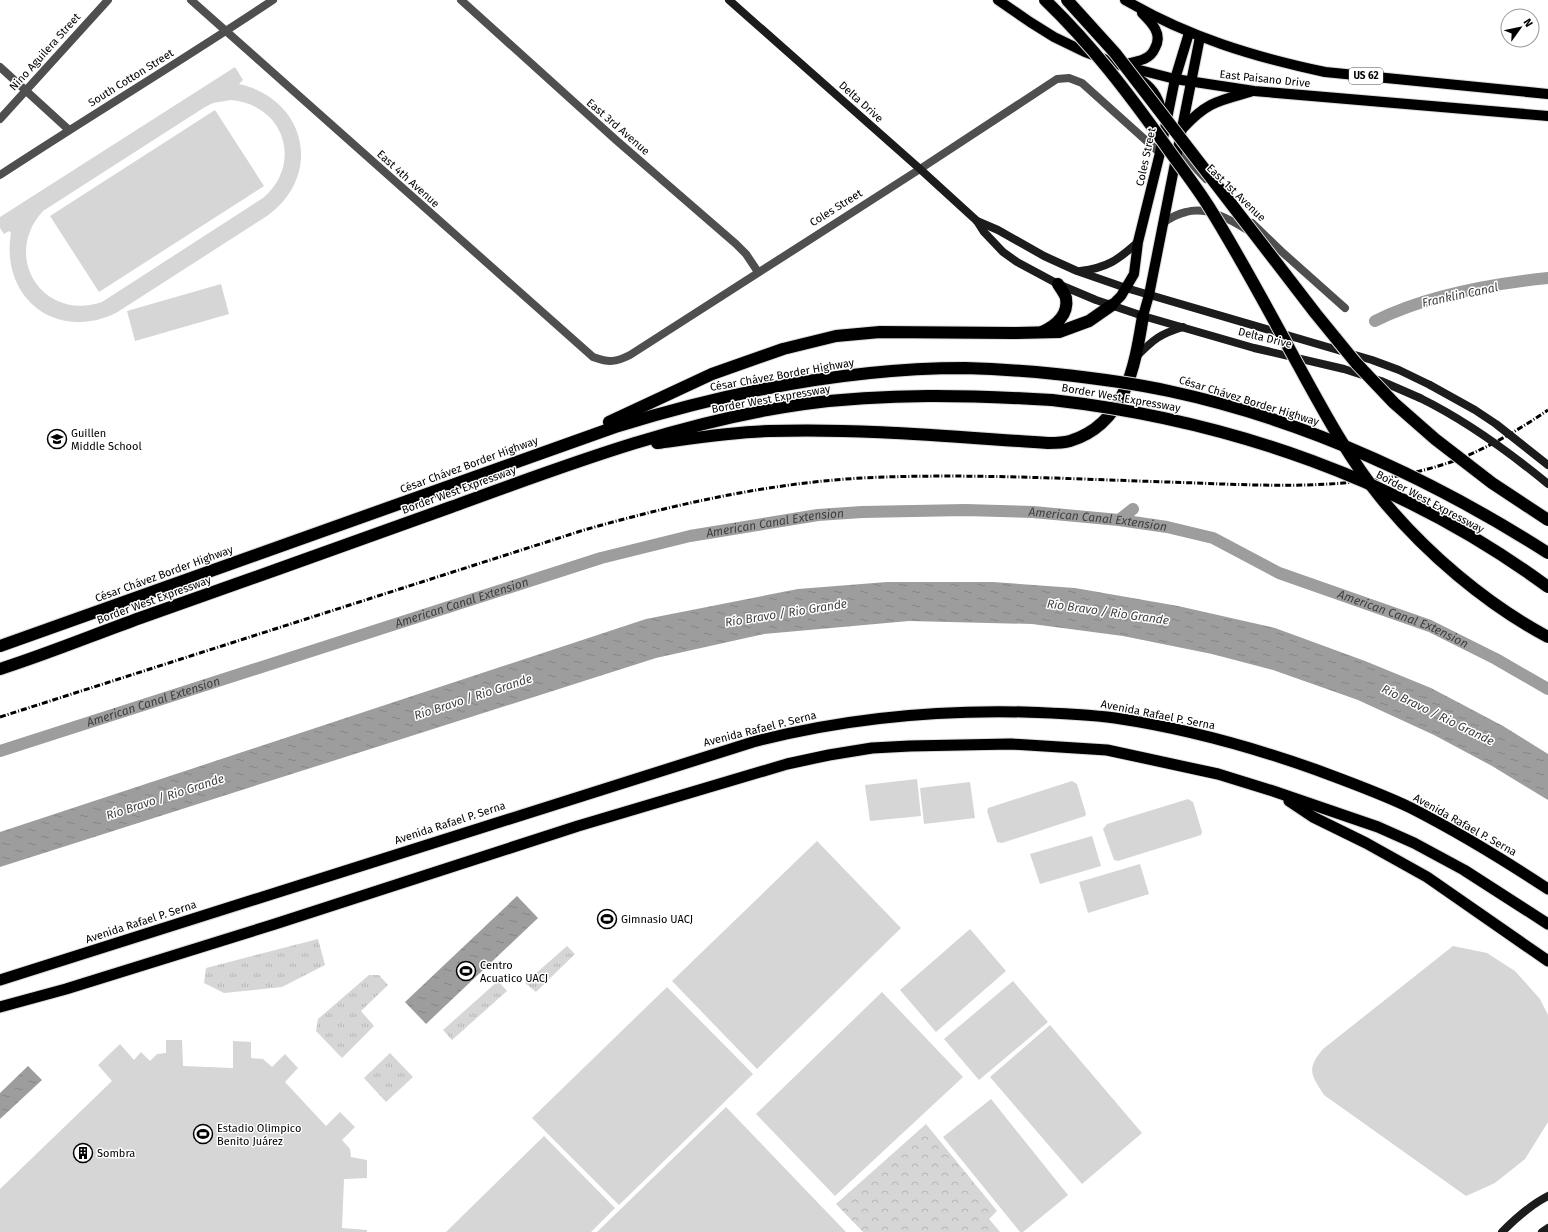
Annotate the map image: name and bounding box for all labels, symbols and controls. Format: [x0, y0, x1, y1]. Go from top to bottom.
north arrow [1500, 8, 1540, 48]
street label: Nino Aguilera Street [7, 11, 83, 93]
text: N [1521, 16, 1535, 29]
street label: South Cotton Street [86, 47, 176, 109]
street label: East Paisano Drive [1219, 68, 1311, 90]
road number: US 62 [1349, 68, 1383, 84]
street label: Delta Drive [836, 79, 886, 125]
street label: East 3rd Avenue [584, 96, 652, 158]
street label: Coles Street [1133, 127, 1159, 187]
street label: East 4th Avenue [374, 148, 442, 210]
street label: East 1st Avenue [1204, 162, 1268, 224]
street label: Coles Street [807, 187, 865, 229]
water label: Franklin Canal [1421, 280, 1499, 310]
street label: Delta Drive [1237, 325, 1293, 351]
street label: César Chávez Border Highway [709, 356, 856, 394]
street label: César Chávez Border Highway [1177, 373, 1321, 429]
street label: Border West Expressway [1061, 381, 1182, 415]
street label: Border West Expressway [711, 382, 832, 416]
place label: Guillen Middle School [71, 427, 142, 453]
school or university icon: Guillen Middle School [46, 428, 68, 450]
street label: César Chávez Border Highway [398, 434, 540, 496]
street label: Border West Expressway [400, 463, 518, 517]
street label: Border West Expressway [1374, 468, 1487, 536]
water label: American Canal Extension [1027, 505, 1168, 534]
water label: American Canal Extension [704, 506, 844, 540]
street label: César Chávez Border Highway [93, 543, 235, 605]
street label: Border West Expressway [95, 573, 213, 627]
water label: American Canal Extension [392, 575, 530, 631]
water label: American Canal Extension [1335, 587, 1471, 651]
water label: Río Bravo / Rio Grande [724, 596, 848, 630]
water label: Río Bravo / Rio Grande [1046, 596, 1170, 628]
water label: Río Bravo / Rio Grande [412, 671, 534, 723]
water label: American Canal Extension [84, 674, 222, 730]
water label: Río Bravo / Rio Grande [1380, 682, 1496, 748]
street label: Avenida Rafael P. Serna [1100, 698, 1216, 732]
street label: Avenida Rafael P. Serna [702, 709, 818, 749]
water label: Río Bravo / Rio Grande [104, 771, 226, 823]
street label: Avenida Rafael P. Serna [1411, 791, 1519, 859]
street label: Avenida Rafael P. Serna [393, 799, 507, 847]
street label: Avenida Rafael P. Serna [84, 898, 198, 946]
sports icon: Gimnasio UACJ [596, 908, 618, 930]
place label: Gimnasio UACJ [621, 913, 693, 926]
place label: Centro Acuatico UACJ [480, 959, 548, 985]
sports icon: Centro Acuatico UACJ [455, 960, 477, 982]
place label: Estadio Olimpico Benito Juárez [217, 1122, 301, 1148]
sports icon: Estadio Olimpico Benito Juárez [192, 1123, 214, 1145]
building icon: Sombra [72, 1142, 94, 1164]
place label: Sombra [97, 1147, 135, 1160]

